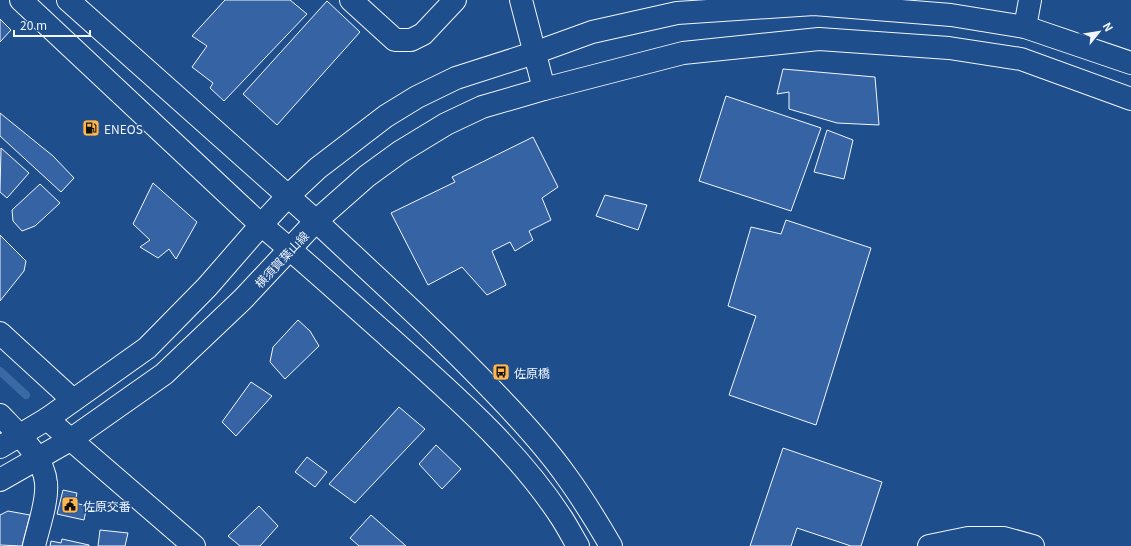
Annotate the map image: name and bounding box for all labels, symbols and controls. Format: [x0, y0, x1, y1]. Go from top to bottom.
scale bar [14, 12, 90, 38]
north arrow [1079, 12, 1119, 52]
text: 20 m [20, 16, 47, 33]
text: N [1100, 19, 1118, 34]
fuel station icon: ENEOS [81, 118, 101, 138]
place label: ENEOS [104, 120, 143, 137]
street label: 横須賀葉山線 [250, 227, 312, 291]
bus stop icon: 佐原橋 [491, 362, 511, 382]
place label: 佐原橋 [514, 364, 550, 381]
public building icon: 佐原交番 [60, 495, 80, 515]
place label: 佐原交番 [83, 497, 131, 514]

